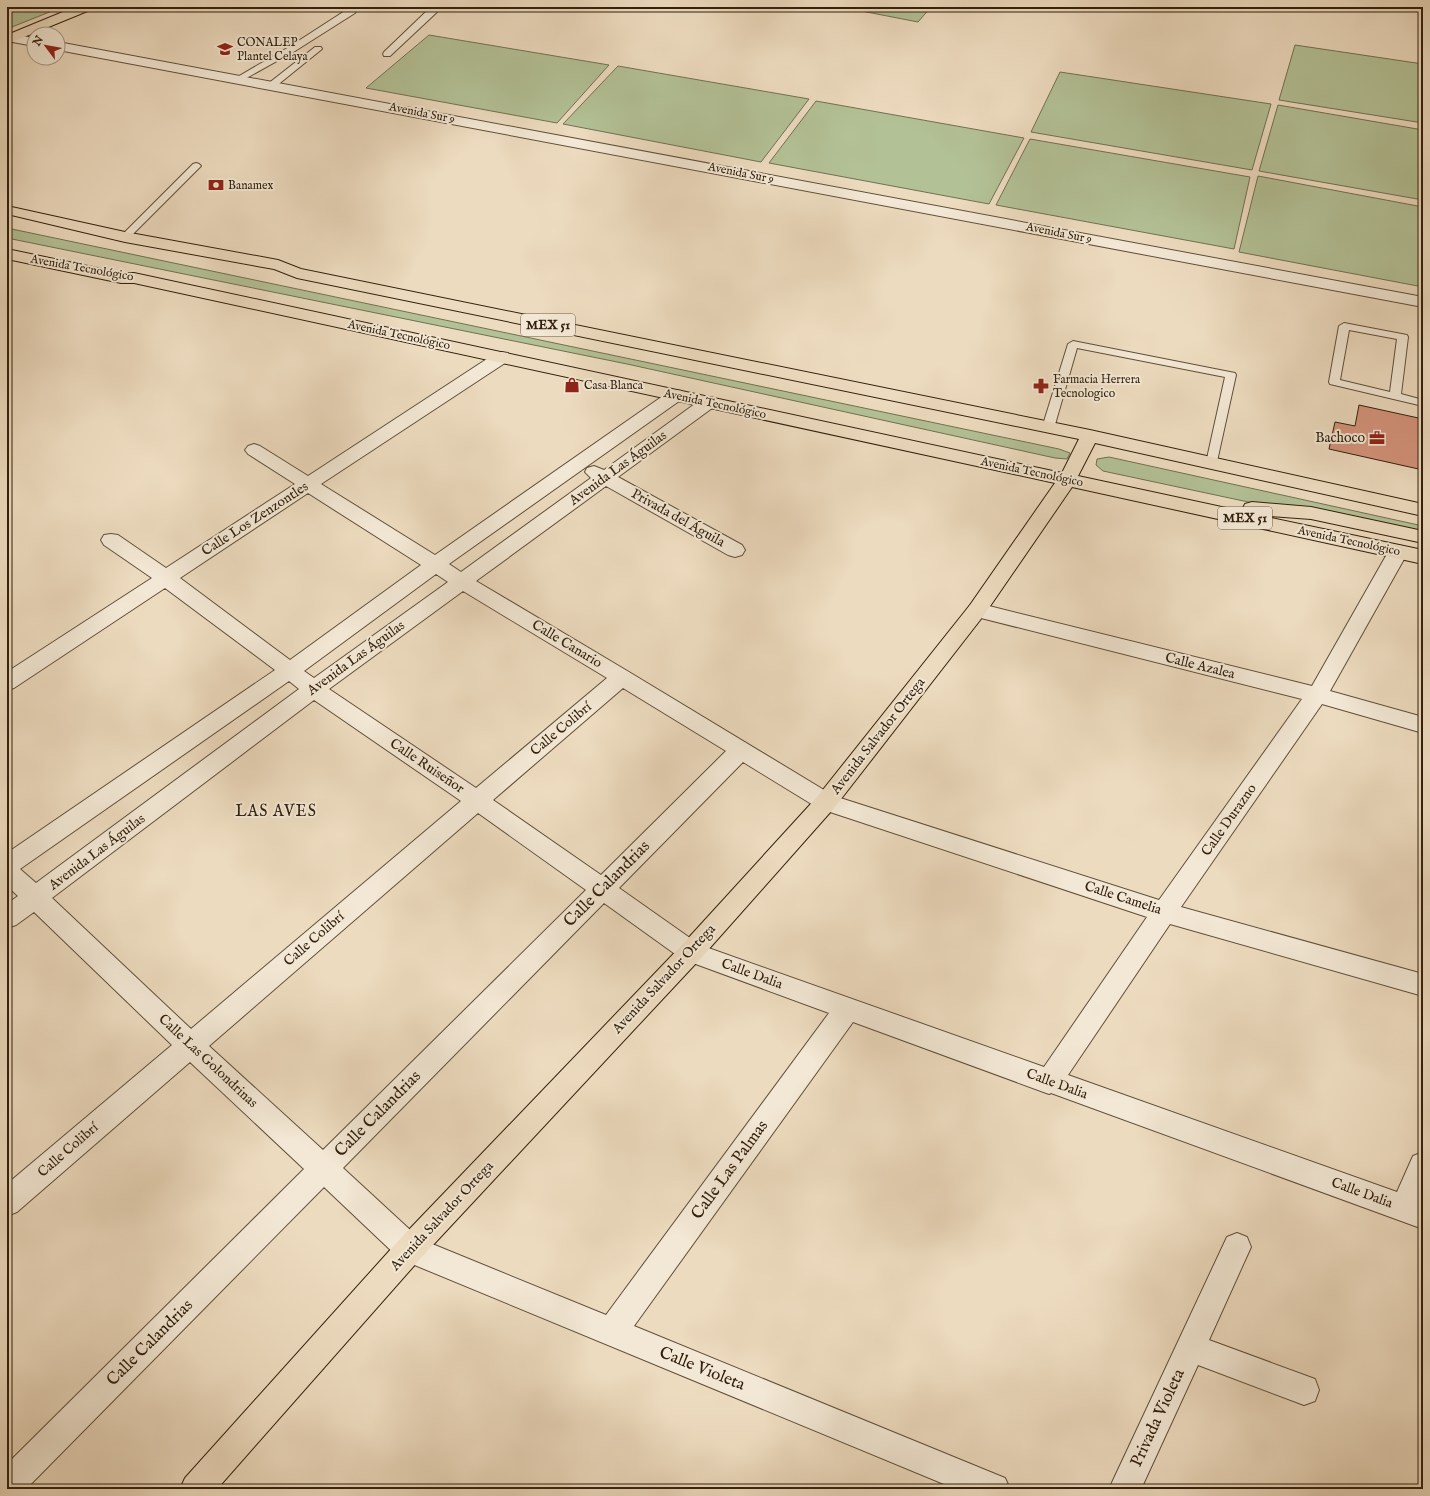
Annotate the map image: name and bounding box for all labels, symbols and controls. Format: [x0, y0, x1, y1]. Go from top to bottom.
north arrow [26, 26, 66, 66]
text: N [29, 33, 47, 50]
place label: CONALEP Plantel Celaya [237, 35, 309, 64]
school or university icon: CONALEP Plantel Celaya [216, 40, 234, 58]
street label: Avenida Sur 9 [387, 99, 456, 127]
street label: Avenida Sur 9 [706, 159, 775, 187]
bank icon: Banamex [207, 176, 225, 194]
place label: Banamex [228, 178, 273, 193]
street label: Avenida Sur 9 [1024, 219, 1093, 247]
street label: Avenida Tecnológico [28, 251, 135, 285]
road number: MEX 51 [521, 314, 575, 336]
street label: Avenida Tecnológico [345, 317, 452, 353]
place label: Farmacia Herrera Tecnologico [1053, 372, 1141, 401]
shop icon: Casa Blanca [563, 376, 581, 394]
pharmacy icon: Farmacia Herrera Tecnologico [1032, 377, 1050, 395]
place label: Casa Blanca [584, 378, 644, 393]
street label: Avenida Tecnológico [661, 386, 768, 422]
street label: Avenida Las Águilas [564, 426, 670, 510]
place label: Bachoco [1315, 429, 1365, 447]
office icon: Bachoco [1368, 429, 1386, 447]
street label: Avenida Tecnológico [978, 454, 1085, 490]
street label: Calle Los Zenzontles [198, 478, 312, 560]
street label: Privada del Águila [628, 484, 729, 552]
road number: MEX 51 [1218, 507, 1272, 529]
street label: Avenida Tecnológico [1295, 523, 1402, 559]
street label: Avenida Las Águilas [302, 616, 408, 700]
street label: Calle Canario [528, 616, 606, 672]
street label: Calle Azalea [1163, 649, 1238, 684]
street label: Avenida Salvador Ortega [826, 673, 930, 799]
street label: Calle Colibrí [527, 697, 596, 760]
street label: Calle Ruiseñor [386, 734, 468, 798]
street label: Calle Durazno [1197, 780, 1261, 860]
district label: LAS AVES [235, 802, 317, 822]
street label: Avenida Las Águilas [44, 809, 149, 895]
street label: Calle Calandrias [559, 836, 655, 932]
street label: Calle Camelia [1082, 877, 1165, 919]
street label: Calle Colibrí [280, 907, 349, 970]
street label: Avenida Salvador Ortega [608, 920, 720, 1038]
street label: Calle Dalia [719, 955, 786, 994]
street label: Calle Las Golondrinas [155, 1010, 261, 1112]
street label: Calle Dalia [1024, 1065, 1091, 1104]
street label: Calle Calandrias [330, 1066, 426, 1162]
street label: Calle Las Palmas [687, 1116, 773, 1224]
street label: Calle Colibrí [34, 1118, 103, 1181]
street label: Avenida Salvador Ortega [386, 1157, 498, 1275]
street label: Calle Dalia [1329, 1174, 1396, 1213]
street label: Calle Calandrias [102, 1295, 198, 1391]
street label: Calle Violeta [656, 1342, 748, 1396]
street label: Privada Violeta [1126, 1365, 1190, 1470]

